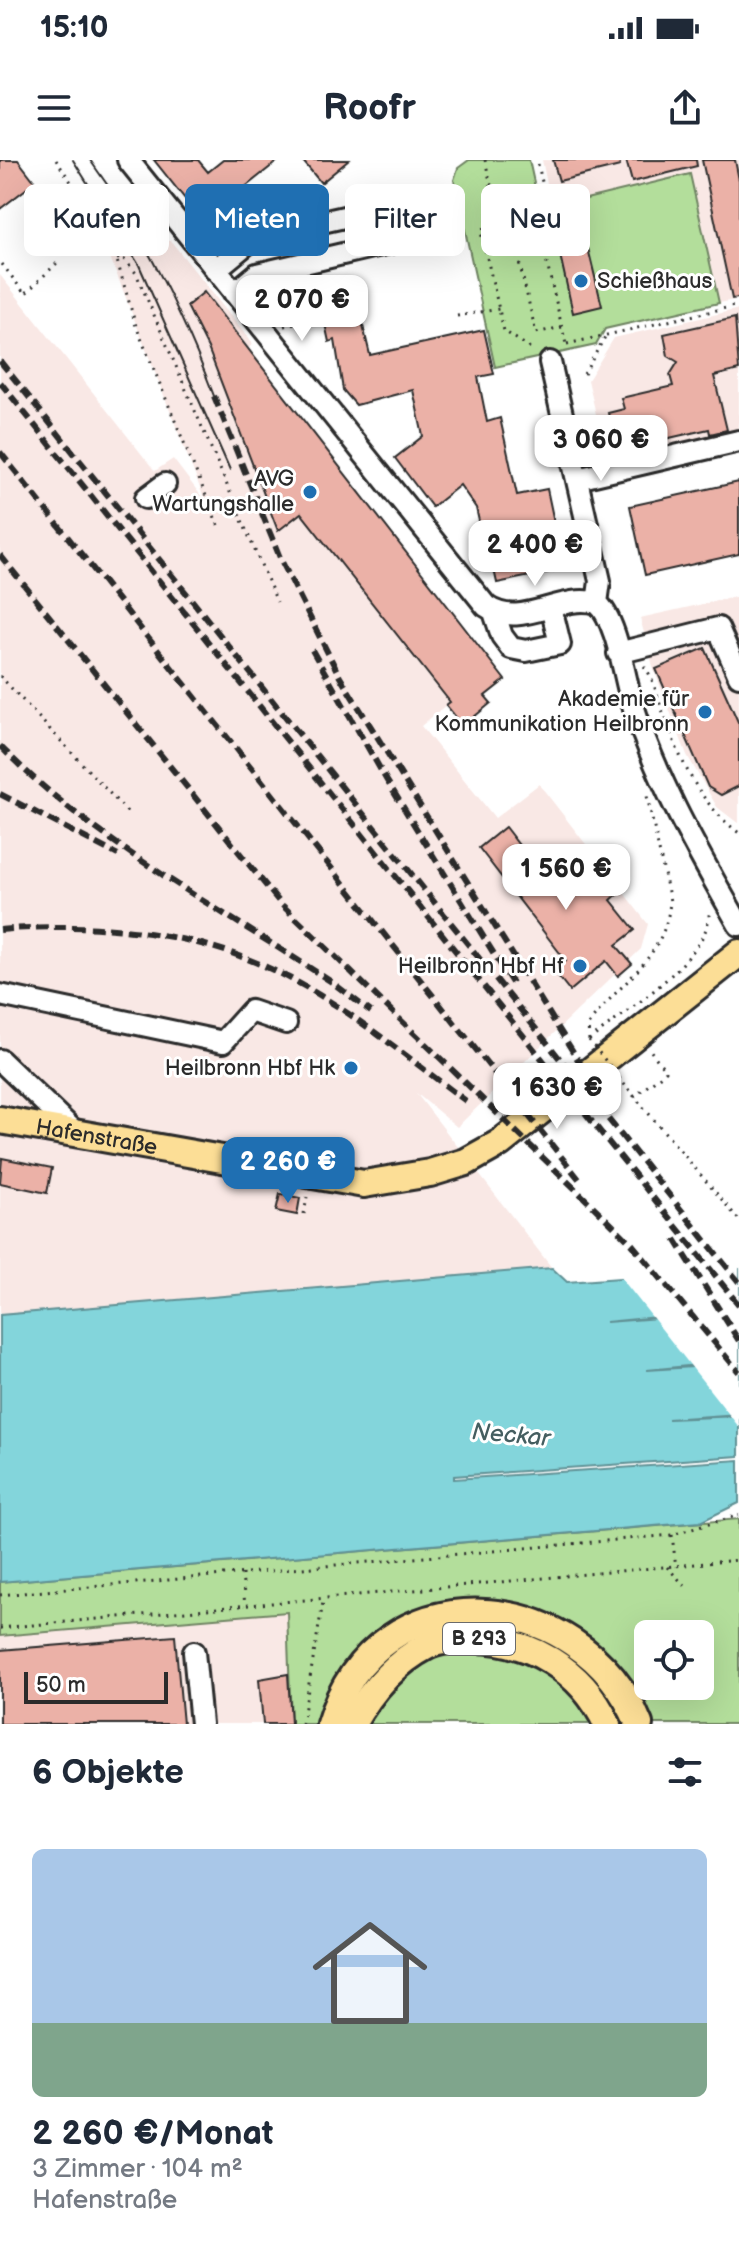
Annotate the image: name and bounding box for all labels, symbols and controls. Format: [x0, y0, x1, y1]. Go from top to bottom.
text: 15:10 [40, 10, 108, 46]
icon: menu [32, 86, 76, 130]
icon: share [663, 86, 707, 130]
text: Roofr [323, 87, 416, 130]
chip: Kaufen [24, 184, 169, 256]
chip: Mieten [185, 184, 329, 256]
chip: Filter [345, 184, 465, 256]
chip: Neu [481, 184, 590, 256]
place label: Schießhaus [597, 268, 713, 295]
marker: Schießhaus [572, 272, 590, 290]
pin: 2 070 € [228, 275, 376, 343]
text: 2 070 € [254, 285, 350, 316]
pin: 3 060 € [527, 415, 675, 483]
text: 3 060 € [553, 425, 649, 456]
place label: AVG Wartungshalle [152, 466, 294, 518]
marker: AVG Wartungshalle [301, 483, 319, 501]
pin: 2 400 € [461, 520, 609, 588]
text: 2 400 € [487, 530, 583, 561]
place label: Akademie für Kommunikation Heilbronn [434, 686, 690, 738]
marker: Akademie für Kommunikation Heilbronn [696, 703, 714, 721]
pin: 1 560 € [492, 844, 640, 912]
text: 1 560 € [520, 854, 612, 885]
place label: Heilbronn Hbf Hf [398, 953, 564, 980]
marker: Heilbronn Hbf Hf [571, 957, 589, 975]
place label: Heilbronn Hbf Hk [165, 1055, 335, 1082]
marker: Heilbronn Hbf Hk [342, 1059, 360, 1077]
pin: 1 630 € [483, 1063, 631, 1131]
text: 1 630 € [511, 1073, 603, 1104]
street label: Hafenstraße [34, 1113, 159, 1161]
pin: 2 260 € [214, 1137, 362, 1205]
text: 2 260 € [240, 1147, 336, 1178]
water label: Neckar [471, 1417, 554, 1453]
map controls [634, 1620, 714, 1700]
button: locate [634, 1620, 714, 1700]
road number: B 293 [443, 1623, 515, 1655]
scale bar [24, 1668, 168, 1704]
text: 50 m [36, 1672, 86, 1699]
icon: filters [663, 1750, 707, 1794]
text: 6 Objekte [32, 1752, 184, 1793]
icon: home [298, 1901, 442, 2045]
text: 2 260 €/Monat [32, 2113, 273, 2154]
text: 3 Zimmer · 104 m² [32, 2154, 243, 2185]
text: Hafenstraße [32, 2185, 177, 2216]

